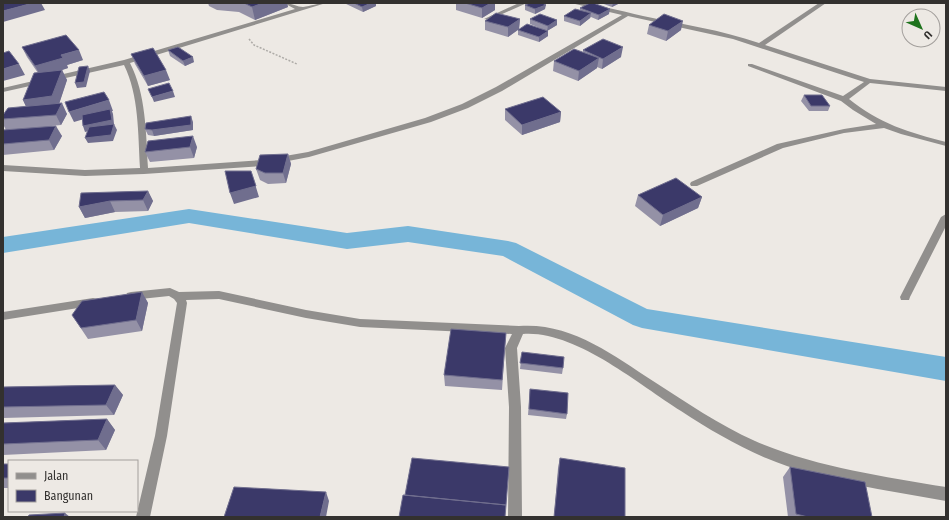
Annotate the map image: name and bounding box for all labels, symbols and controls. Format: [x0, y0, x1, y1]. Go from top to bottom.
north arrow [901, 8, 941, 48]
text: U [921, 28, 935, 42]
legend [8, 460, 138, 512]
text: Jalan [44, 469, 68, 483]
text: Bangunan [44, 489, 93, 503]

